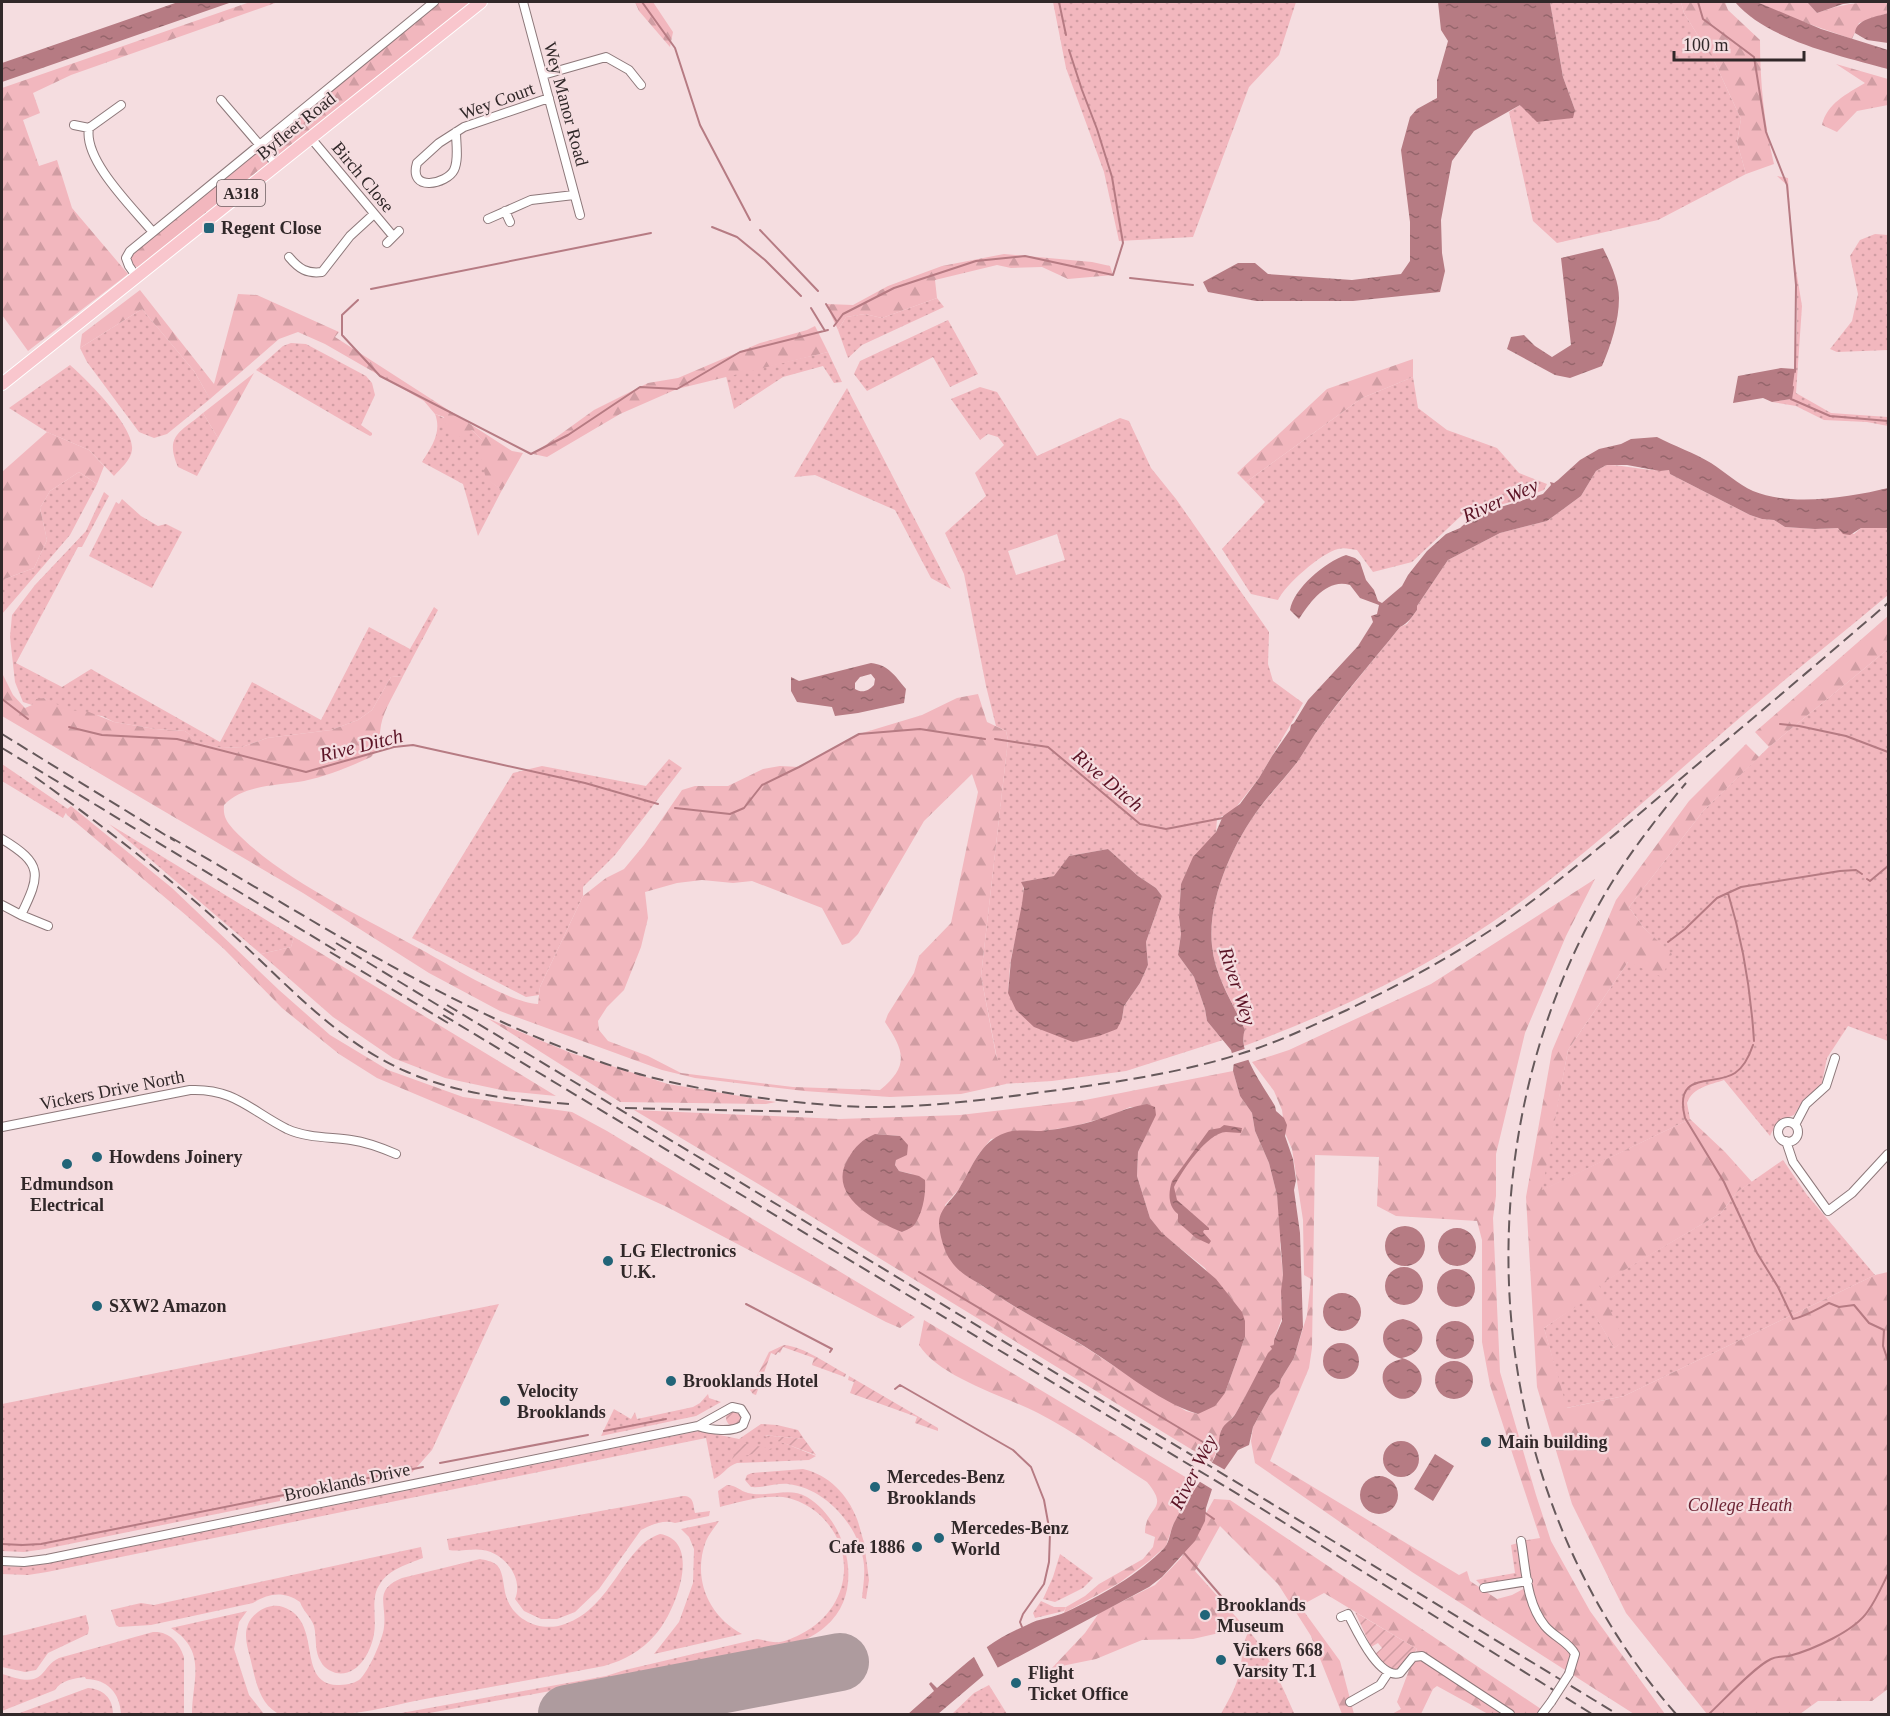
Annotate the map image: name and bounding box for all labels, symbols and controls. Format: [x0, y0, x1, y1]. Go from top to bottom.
scale bar [1674, 24, 1804, 62]
text: 100 m [1683, 35, 1729, 55]
street label: Wey Manor Road [540, 40, 592, 168]
street label: Wey Court [457, 78, 537, 124]
street label: Byfleet Road [253, 88, 339, 164]
street label: Birch Close [328, 138, 398, 216]
road number: A318 [217, 180, 265, 206]
place label: Regent Close [221, 218, 321, 238]
marker: Regent Close [202, 221, 216, 235]
water label: River Wey [1458, 473, 1542, 528]
water label: Rive Ditch [316, 724, 405, 766]
water label: Rive Ditch [1068, 744, 1148, 816]
water label: River Wey [1214, 943, 1261, 1028]
street label: Vickers Drive North [38, 1066, 186, 1114]
place label: Howdens Joinery [109, 1147, 243, 1167]
marker: Howdens Joinery [90, 1150, 104, 1164]
marker: Edmundson Electrical [60, 1157, 74, 1171]
place label: Edmundson Electrical [20, 1174, 114, 1215]
place label: LG Electronics U.K. [620, 1241, 736, 1282]
marker: LG Electronics U.K. [601, 1254, 615, 1268]
place label: SXW2 Amazon [109, 1296, 227, 1316]
marker: SXW2 Amazon [90, 1299, 104, 1313]
place label: Brooklands Hotel [683, 1371, 818, 1391]
marker: Brooklands Hotel [664, 1374, 678, 1388]
place label: Velocity Brooklands [517, 1381, 606, 1422]
marker: Velocity Brooklands [498, 1394, 512, 1408]
water label: River Wey [1164, 1431, 1222, 1514]
place label: Main building [1498, 1432, 1608, 1452]
marker: Main building [1479, 1435, 1493, 1449]
street label: Brooklands Drive [282, 1459, 412, 1505]
place label: Mercedes-Benz Brooklands [887, 1467, 1005, 1508]
marker: Mercedes-Benz Brooklands [868, 1480, 882, 1494]
park label: College Heath [1688, 1495, 1792, 1515]
place label: Mercedes-Benz World [951, 1518, 1069, 1559]
marker: Mercedes-Benz World [932, 1531, 946, 1545]
place label: Cafe 1886 [829, 1537, 905, 1557]
marker: Cafe 1886 [910, 1540, 924, 1554]
place label: Brooklands Museum [1217, 1595, 1306, 1636]
marker: Brooklands Museum [1198, 1608, 1212, 1622]
place label: Vickers 668 Varsity T.1 [1233, 1640, 1323, 1681]
marker: Vickers 668 Varsity T.1 [1214, 1653, 1228, 1667]
place label: Flight Ticket Office [1028, 1663, 1128, 1704]
marker: Flight Ticket Office [1009, 1676, 1023, 1690]

